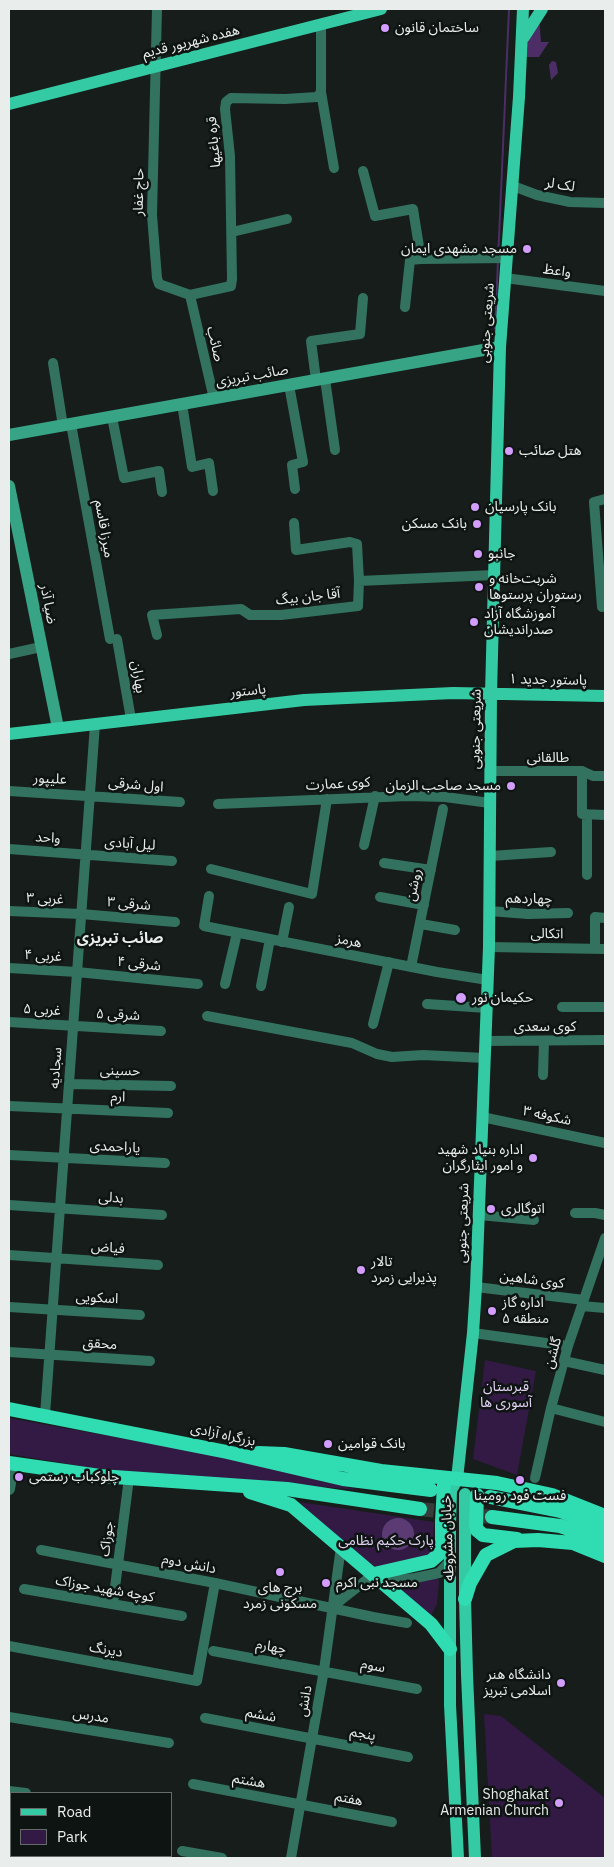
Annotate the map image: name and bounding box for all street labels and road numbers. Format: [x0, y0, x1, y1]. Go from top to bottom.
street label: هفده شهریور قدیم [141, 22, 241, 62]
street label: قره باغیها [203, 116, 225, 168]
street label: حاج غفار [130, 168, 148, 216]
street label: لک لر [544, 174, 576, 196]
street label: واعظ [542, 261, 572, 281]
street label: شریعتی جنوبی [476, 282, 498, 364]
street label: صائب [203, 325, 227, 363]
street label: صائب تبریزی [214, 361, 290, 391]
street label: میرزا قاسم [91, 499, 117, 559]
street label: ضیا آذر [36, 583, 60, 625]
street label: آقا جان بیگ [275, 585, 341, 609]
street label: بهاران [127, 660, 149, 694]
street label: پاستور جدید ۱ [509, 671, 587, 689]
street label: پاستور [229, 681, 267, 701]
street label: شریعتی جنوبی [467, 689, 485, 769]
street label: طالقانی [527, 750, 569, 766]
street label: علیپور [33, 770, 67, 788]
street label: اول شرقی [108, 774, 164, 796]
street label: کوی عمارت [305, 774, 371, 794]
street label: واحد [35, 829, 61, 847]
street label: لیل آبادی [104, 834, 156, 854]
street label: روشن [403, 867, 425, 903]
street label: ۳ غربی [26, 890, 64, 908]
street label: چهاردهم [505, 890, 553, 908]
street label: ۳ شرقی [106, 894, 152, 914]
street label: اتکالی [531, 925, 563, 943]
street label: هرمز [335, 930, 363, 952]
street label: ۴ غربی [24, 947, 62, 965]
street label: ۴ شرقی [116, 953, 162, 975]
street label: ۵ غربی [23, 1001, 61, 1019]
street label: ۵ شرقی [96, 1005, 140, 1025]
street label: کوی سعدی [514, 1019, 576, 1035]
street label: سجادیه [46, 1047, 66, 1089]
street label: حسینی [100, 1062, 140, 1080]
street label: ارم [110, 1088, 126, 1106]
street label: شکوفه ۳ [521, 1103, 573, 1129]
street label: یاراحمدی [89, 1137, 141, 1157]
street label: شریعتی جنوبی [453, 1183, 473, 1263]
street label: بدلی [98, 1189, 124, 1207]
street label: فیاض [91, 1238, 125, 1258]
street label: کوی شاهین [499, 1268, 565, 1292]
street label: اسکویی [75, 1288, 119, 1308]
street label: محقق [82, 1334, 118, 1354]
street label: گلشن [541, 1335, 565, 1371]
street label: بزرگراه آزادی [189, 1420, 257, 1450]
street label: خیابان مشروطه [438, 1495, 458, 1581]
street label: جوزاک [97, 1520, 117, 1558]
street label: دانش دوم [161, 1551, 217, 1577]
street label: کوچه شهید جوزاک [54, 1572, 156, 1606]
street label: چهارم [254, 1636, 288, 1658]
street label: دیرنگ [88, 1639, 124, 1661]
street label: سوم [359, 1655, 387, 1677]
street label: دانش [294, 1684, 316, 1718]
street label: ششم [244, 1704, 278, 1726]
street label: مدرس [72, 1705, 110, 1727]
street label: پنجم [349, 1723, 377, 1745]
street label: هشتم [231, 1770, 267, 1792]
street label: هفتم [334, 1788, 364, 1810]

